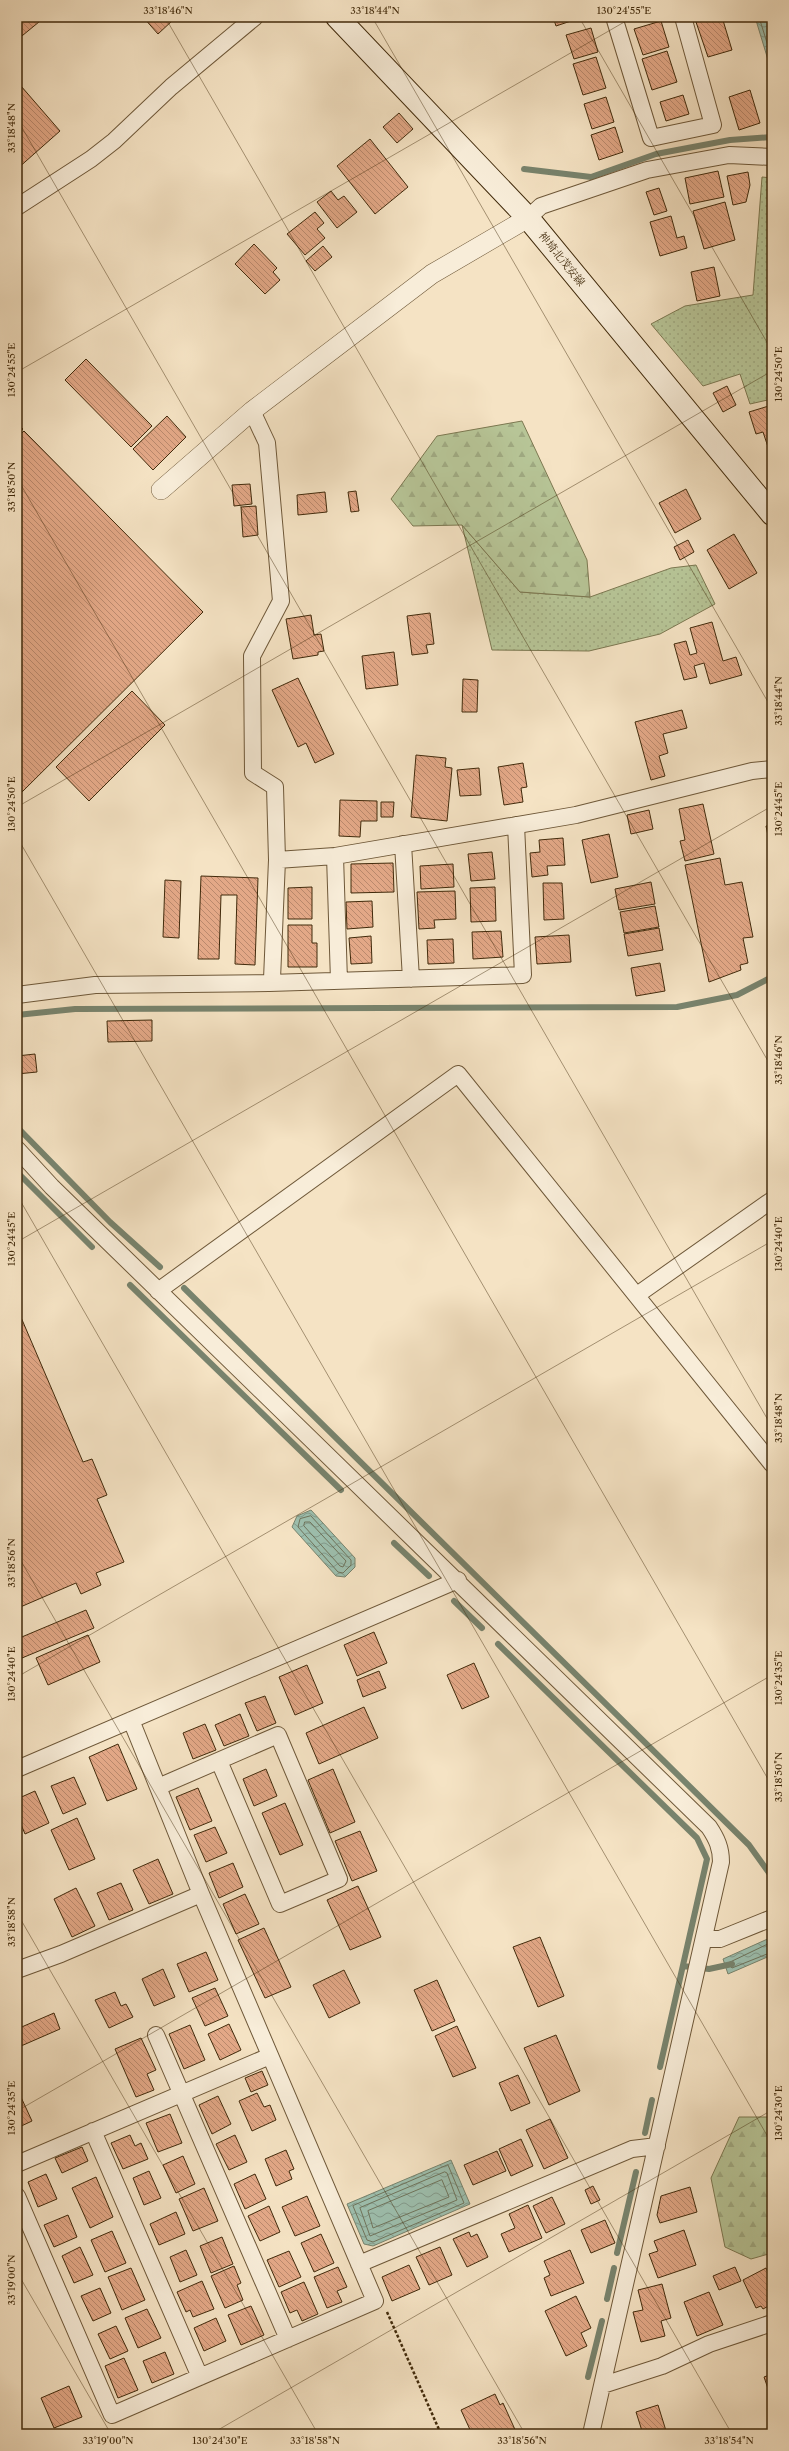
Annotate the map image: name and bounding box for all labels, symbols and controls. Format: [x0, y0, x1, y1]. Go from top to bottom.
text: 33°18'46"N [143, 4, 193, 17]
text: 33°18'44"N [350, 4, 400, 17]
text: 130°24'55"E [597, 4, 651, 17]
text: 33°18'48"N [5, 103, 18, 153]
street label: 神埼北茂安線 [536, 229, 588, 289]
text: 130°24'55"E [5, 343, 18, 397]
text: 130°24'50"E [772, 346, 785, 402]
text: 33°18'50"N [5, 462, 18, 512]
text: 33°18'44"N [772, 676, 785, 726]
text: 130°24'50"E [5, 776, 18, 832]
text: 130°24'45"E [772, 782, 785, 836]
text: 33°18'46"N [772, 1035, 785, 1085]
text: 130°24'45"E [5, 1212, 18, 1266]
text: 130°24'40"E [772, 1216, 785, 1272]
text: 33°18'48"N [772, 1393, 785, 1443]
text: 33°18'56"N [5, 1538, 18, 1588]
text: 130°24'40"E [5, 1646, 18, 1702]
text: 130°24'35"E [772, 1651, 785, 1705]
text: 33°18'50"N [772, 1752, 785, 1802]
text: 33°18'58"N [5, 1897, 18, 1947]
text: 130°24'35"E [5, 2081, 18, 2135]
text: 130°24'30"E [772, 2085, 785, 2141]
text: 33°19'00"N [5, 2254, 18, 2306]
text: 33°19'00"N [82, 2434, 134, 2447]
text: 130°24'30"E [192, 2434, 248, 2447]
text: 33°18'58"N [290, 2434, 340, 2447]
text: 33°18'56"N [497, 2434, 547, 2447]
text: 33°18'54"N [704, 2434, 754, 2447]

